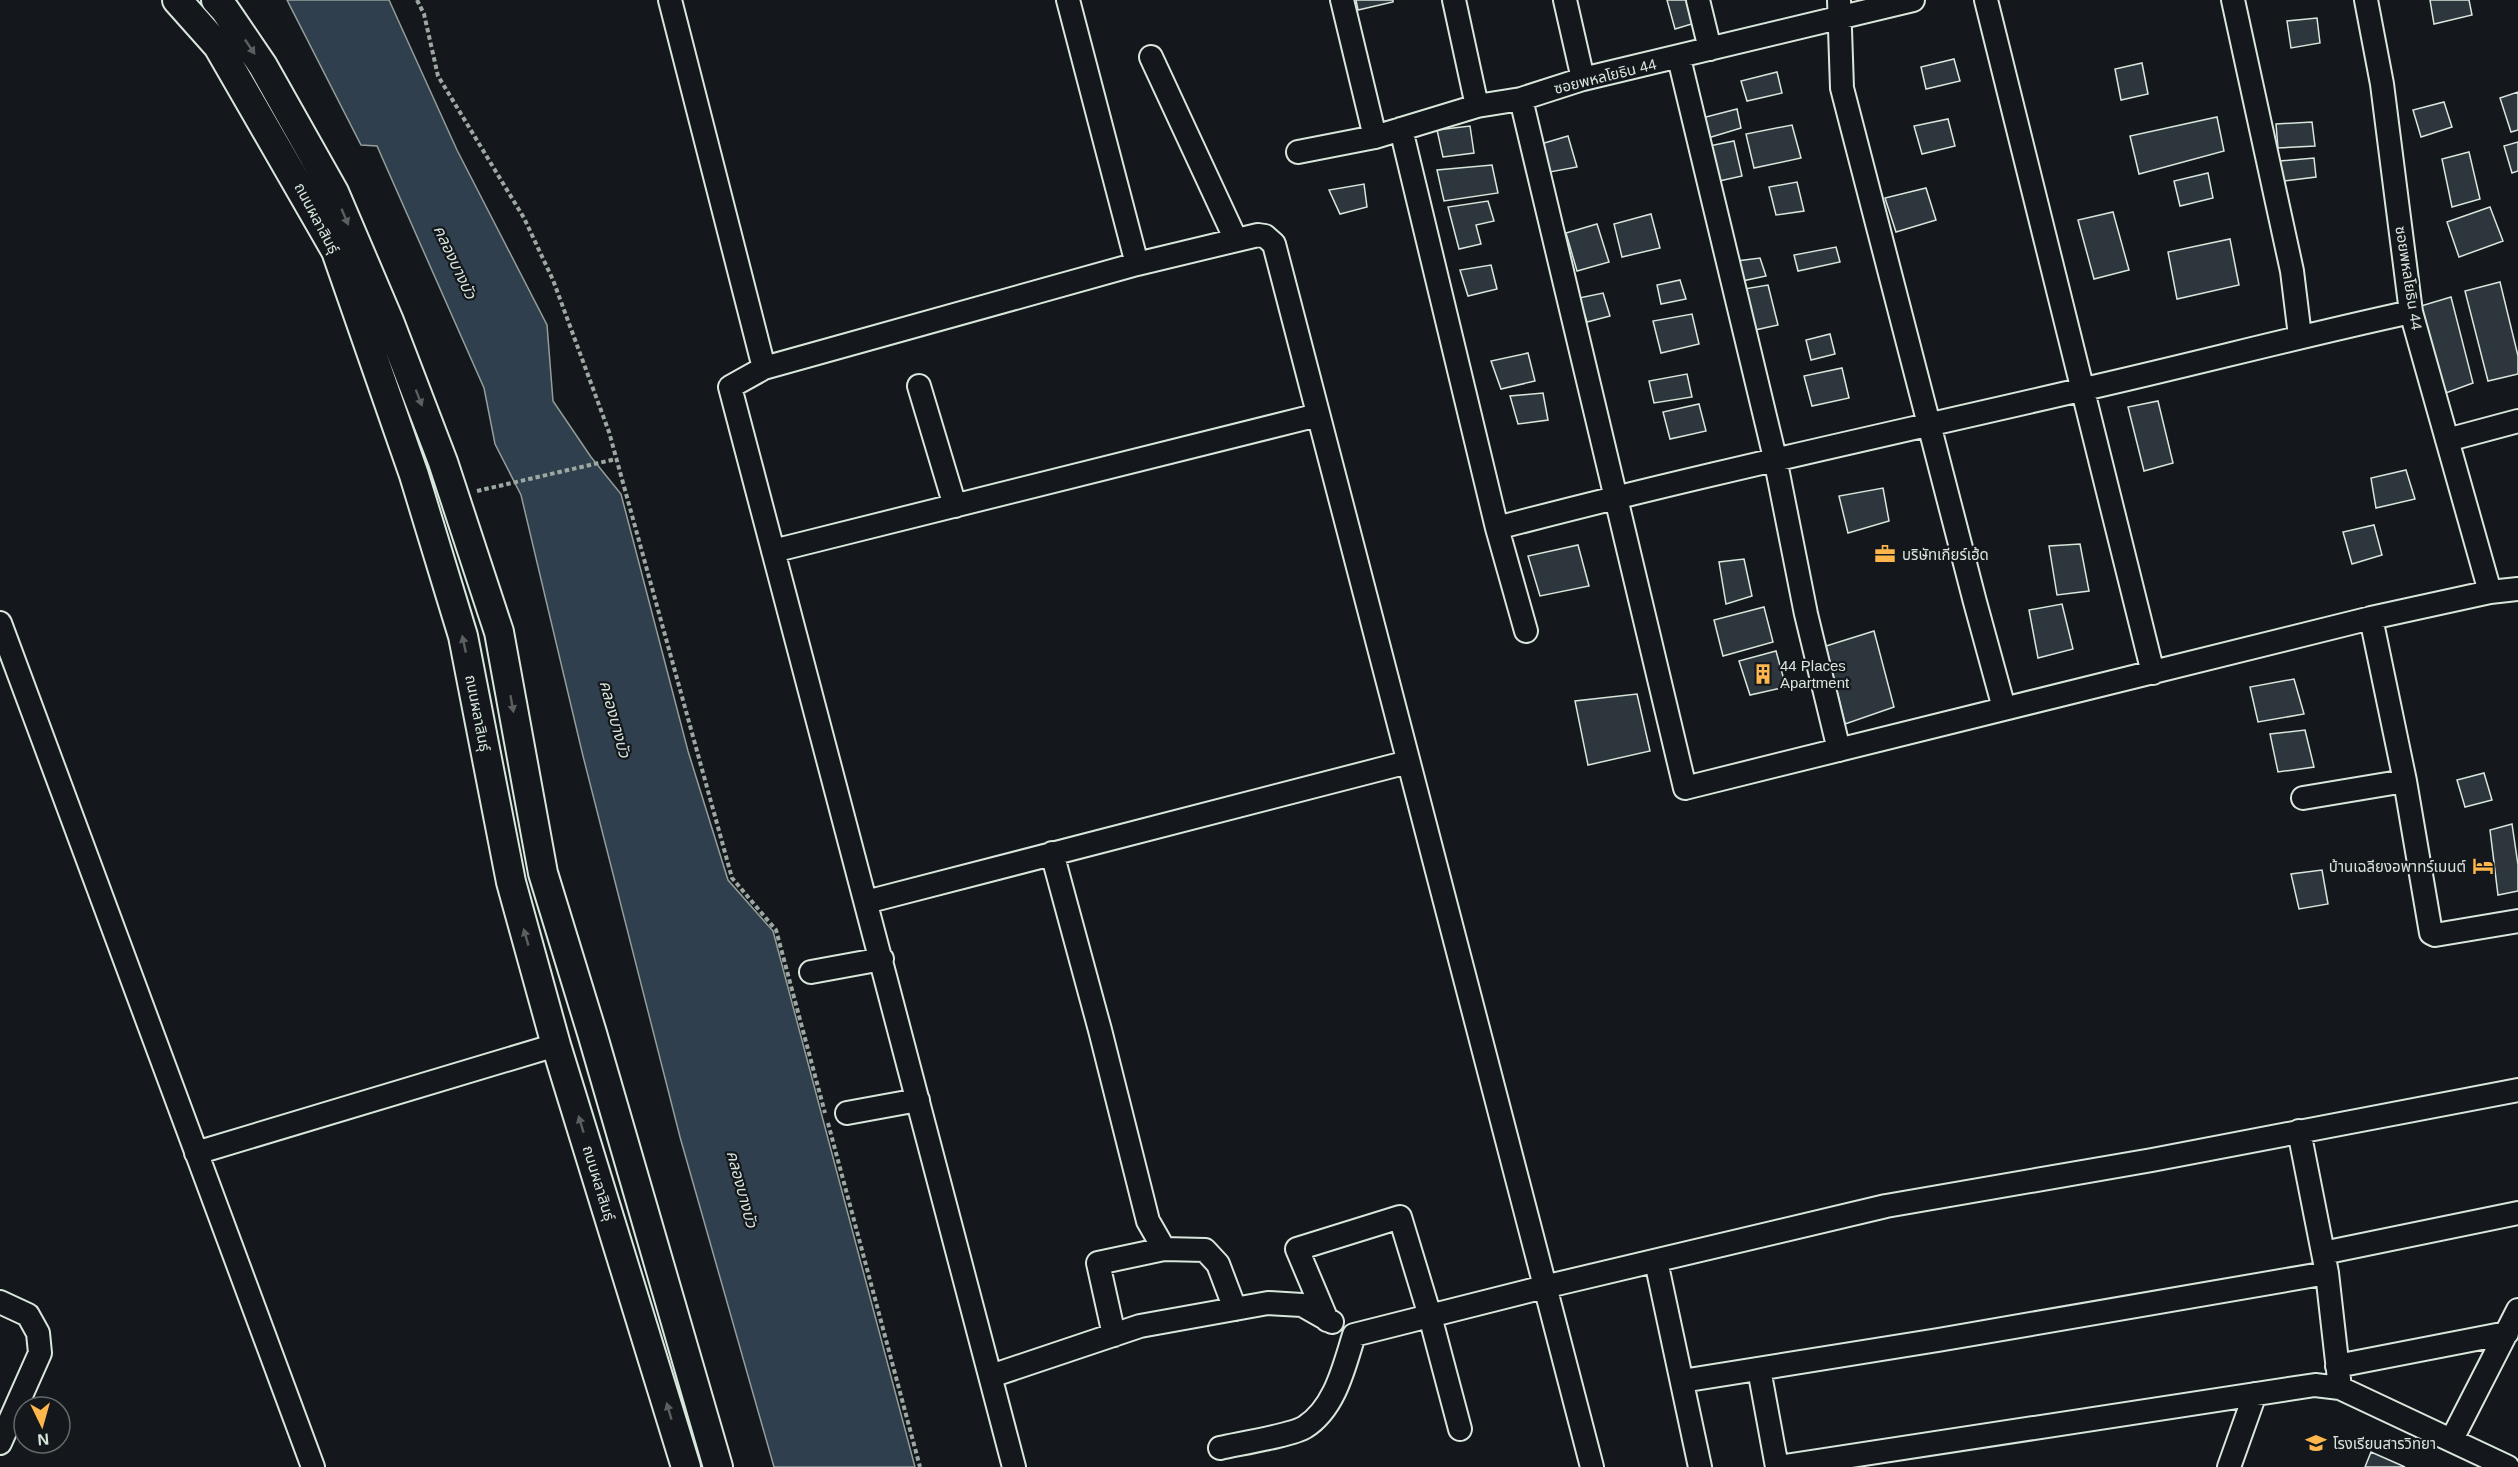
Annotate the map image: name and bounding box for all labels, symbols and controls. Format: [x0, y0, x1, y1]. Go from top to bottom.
one-way arrow [244, 39, 255, 55]
street label: ซอยพหลโยธิน 44 [1552, 55, 1658, 97]
street label: ถนนผลาสินธุ์ [290, 180, 343, 257]
one-way arrow [340, 209, 350, 227]
water label: คลองบางบัว [431, 223, 480, 302]
street label: ซอยพหลโยธิน 44 [2392, 225, 2426, 331]
one-way arrow [414, 389, 424, 407]
office icon: บริษัทเกียร์เฮ้ด [1873, 542, 1897, 566]
place label: บริษัทเกียร์เฮ้ด [1902, 546, 1989, 563]
one-way arrow [459, 634, 469, 653]
place label: 44 Places Apartment [1780, 657, 1850, 691]
building icon: 44 Places Apartment [1751, 662, 1775, 686]
street label: ถนนผลาสินธุ์ [461, 673, 494, 753]
water label: คลองบางบัว [597, 679, 634, 760]
one-way arrow [508, 695, 517, 714]
hotel icon: บ้านเฉลียงอพาทร์เมนต์ [2471, 854, 2495, 878]
place label: บ้านเฉลียงอพาทร์เมนต์ [2329, 858, 2466, 875]
one-way arrow [521, 928, 530, 946]
one-way arrow [576, 1115, 585, 1133]
street label: ถนนผลาสินธุ์ [579, 1143, 619, 1223]
water label: คลองบางบัว [724, 1149, 761, 1230]
north arrow [12, 1395, 72, 1455]
one-way arrow [664, 1402, 673, 1420]
text: N [37, 1430, 50, 1448]
school or university icon: โรงเรียนสารวิทยา [2304, 1431, 2328, 1455]
place label: โรงเรียนสารวิทยา [2333, 1435, 2436, 1452]

